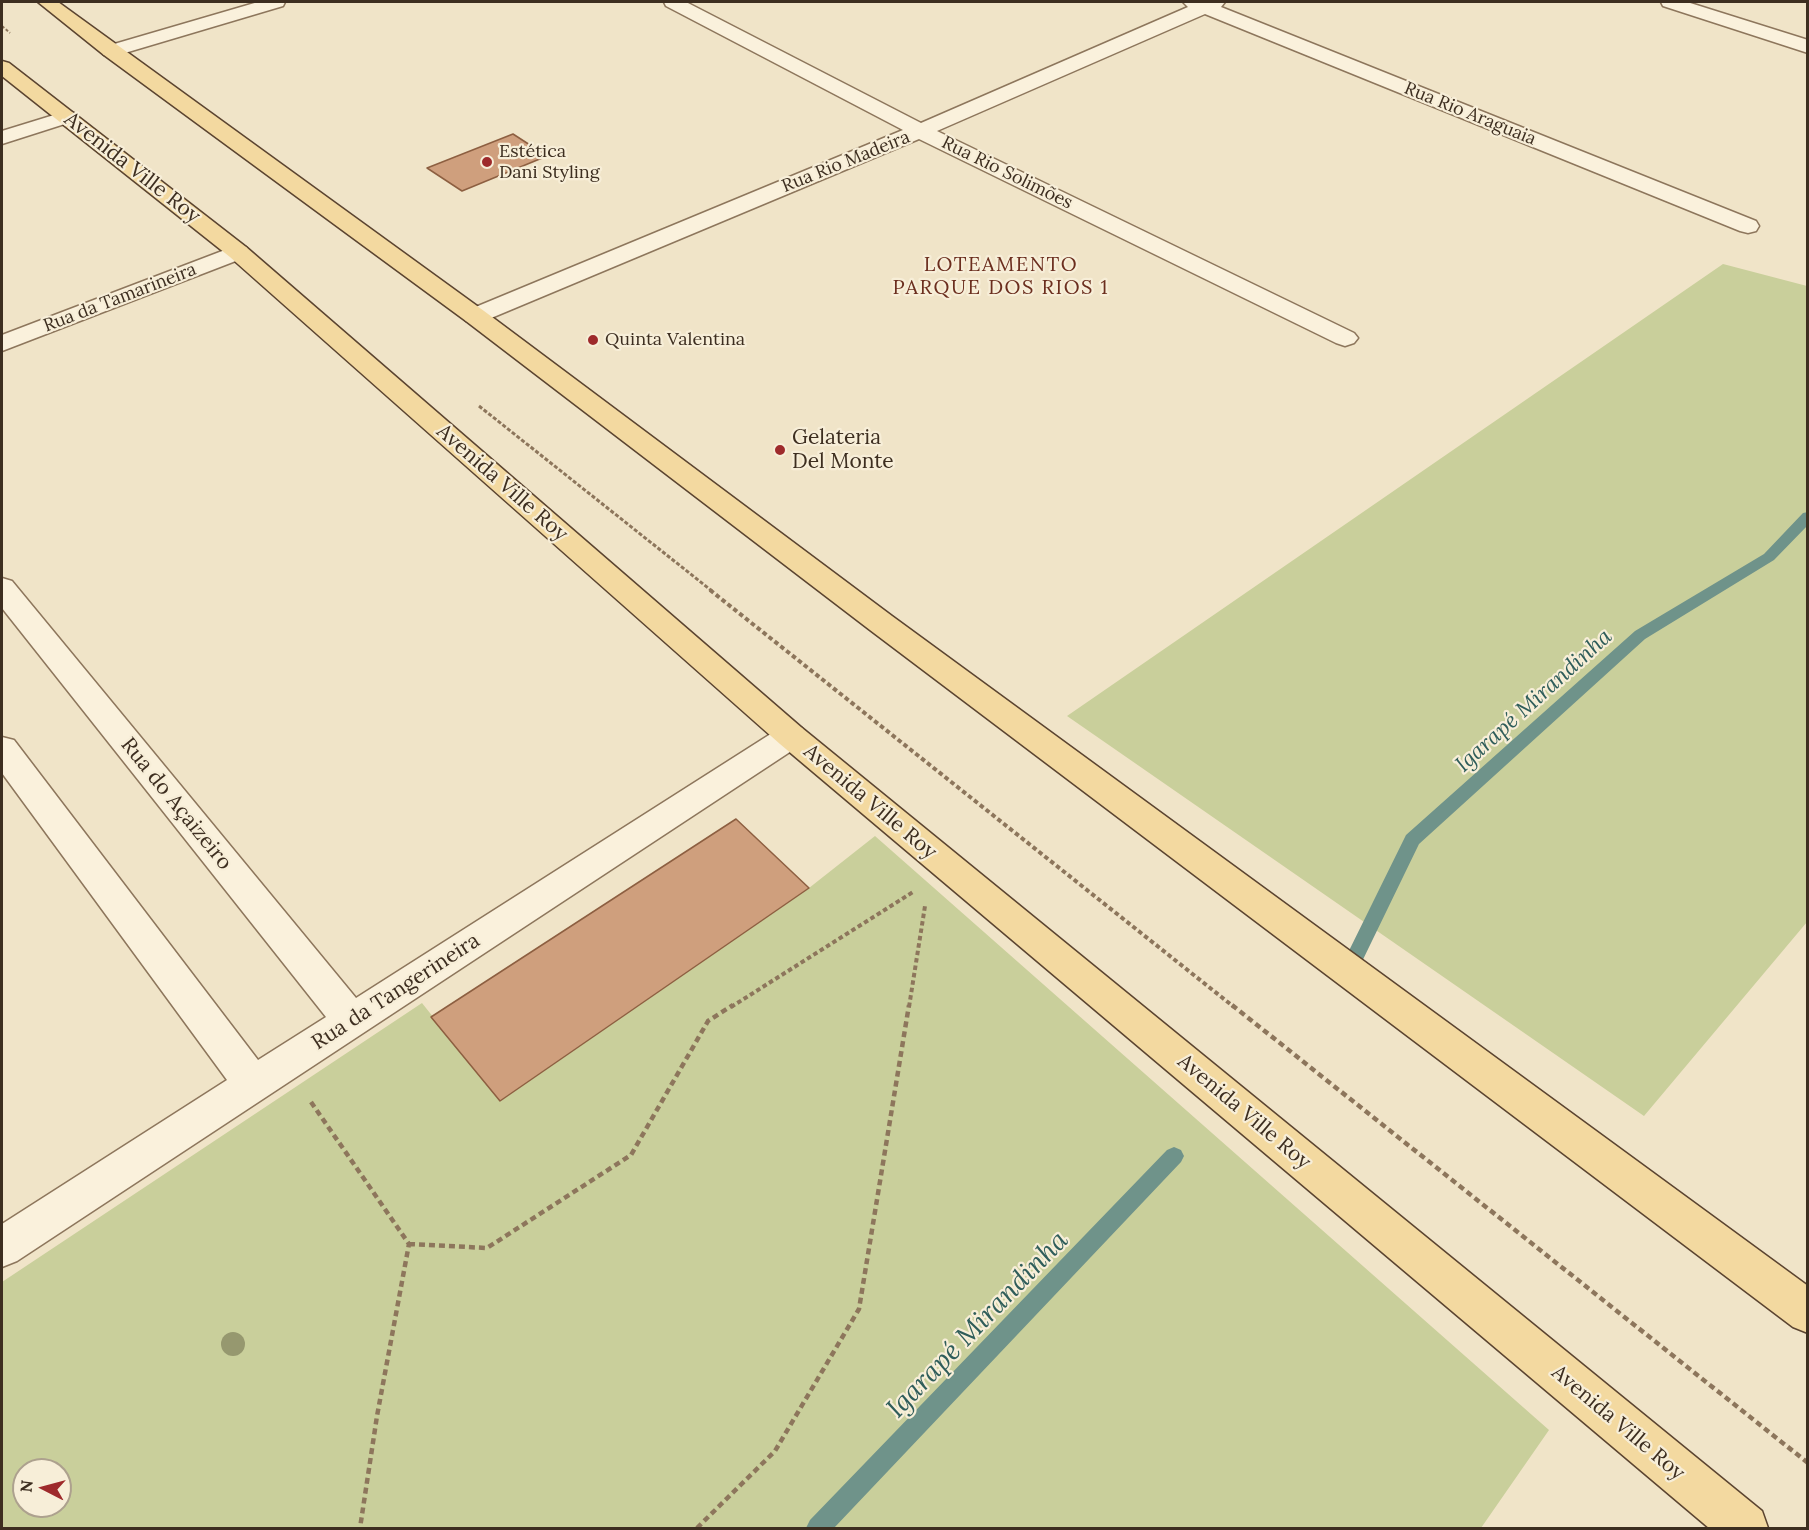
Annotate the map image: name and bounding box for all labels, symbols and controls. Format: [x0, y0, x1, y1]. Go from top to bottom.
street label: Rua Rio Araguaia [1401, 78, 1539, 150]
street label: Avenida Ville Roy [59, 107, 205, 229]
street label: Rua Rio Madeira [779, 127, 913, 197]
street label: Rua Rio Solimões [938, 132, 1076, 214]
place label: Estética Dani Styling [499, 141, 600, 184]
marker: Estética Dani Styling [480, 155, 494, 169]
district label: LOTEAMENTO PARQUE DOS RIOS 1 [893, 253, 1109, 300]
street label: Rua da Tamarineira [40, 259, 200, 337]
place label: Quinta Valentina [605, 329, 745, 351]
marker: Quinta Valentina [586, 333, 600, 347]
street label: Avenida Ville Roy [431, 419, 573, 547]
place label: Gelateria Del Monte [792, 425, 894, 475]
marker: Gelateria Del Monte [773, 443, 787, 457]
water label: Igarapé Mirandinha [1450, 624, 1618, 778]
street label: Rua do Açaizeiro [115, 733, 237, 875]
street label: Avenida Ville Roy [798, 739, 942, 865]
street label: Rua da Tangerineira [307, 928, 485, 1056]
street label: Avenida Ville Roy [1172, 1049, 1316, 1175]
water label: Igarapé Mirandinha [881, 1225, 1075, 1425]
street label: Avenida Ville Roy [1546, 1360, 1690, 1486]
north arrow [12, 1458, 72, 1518]
text: N [15, 1479, 37, 1494]

